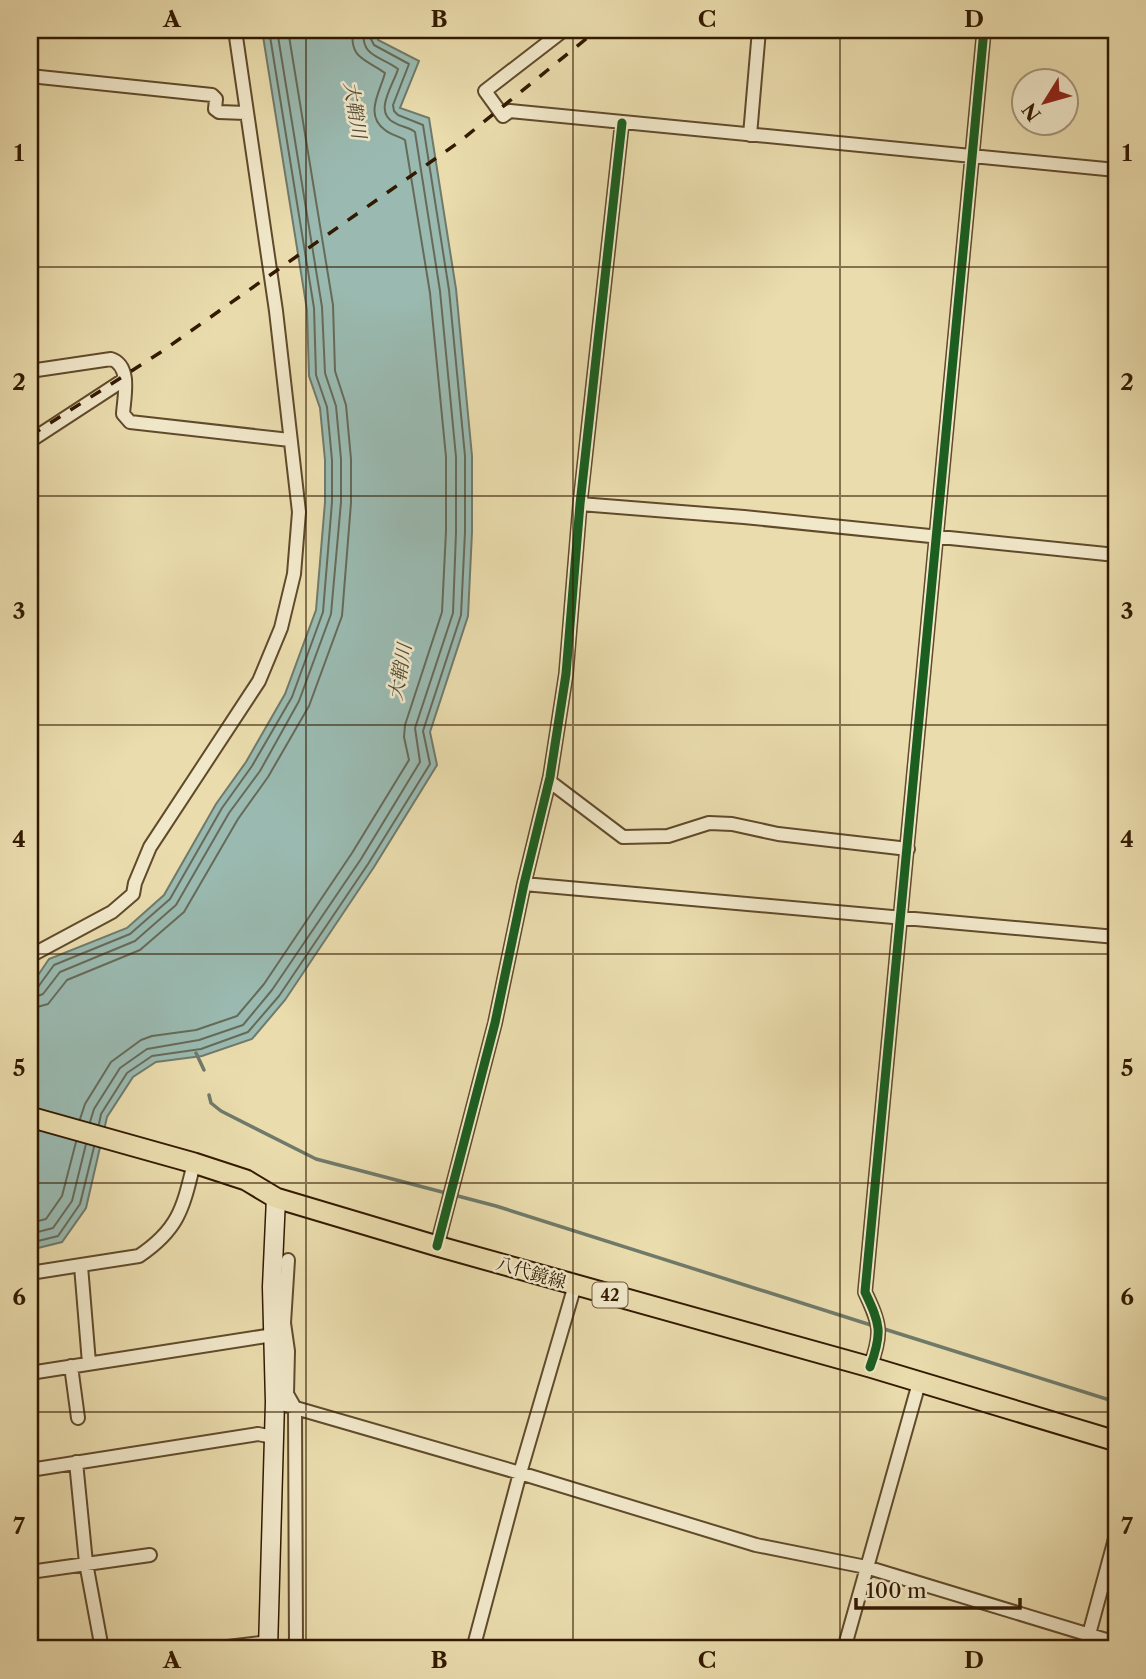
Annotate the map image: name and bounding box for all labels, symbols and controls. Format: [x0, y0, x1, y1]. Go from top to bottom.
text: A [162, 5, 182, 33]
text: B [430, 5, 448, 33]
text: C [698, 5, 716, 33]
text: D [964, 5, 984, 33]
north arrow [1010, 66, 1080, 136]
water label: 大鞘川 [339, 80, 371, 142]
text: N [1018, 98, 1046, 125]
text: 1 [14, 139, 25, 167]
text: 1 [1122, 139, 1133, 167]
text: 2 [12, 368, 26, 396]
text: 2 [1120, 368, 1134, 396]
text: 3 [13, 597, 26, 625]
text: 3 [1121, 597, 1134, 625]
water label: 大鞘川 [384, 640, 417, 702]
text: 4 [12, 825, 26, 853]
text: 4 [1120, 825, 1134, 853]
text: 5 [13, 1054, 25, 1082]
text: 5 [1121, 1054, 1133, 1082]
street label: 八代鏡線 [493, 1253, 569, 1293]
road number: 42 [592, 1282, 628, 1308]
text: 6 [12, 1283, 26, 1311]
text: 6 [1120, 1283, 1134, 1311]
text: 7 [13, 1512, 25, 1540]
text: 7 [1121, 1512, 1133, 1540]
scale bar [856, 1567, 1020, 1611]
text: 100 m [866, 1578, 927, 1603]
text: A [162, 1646, 182, 1674]
text: B [430, 1646, 448, 1674]
text: C [698, 1646, 716, 1674]
text: D [964, 1646, 984, 1674]

